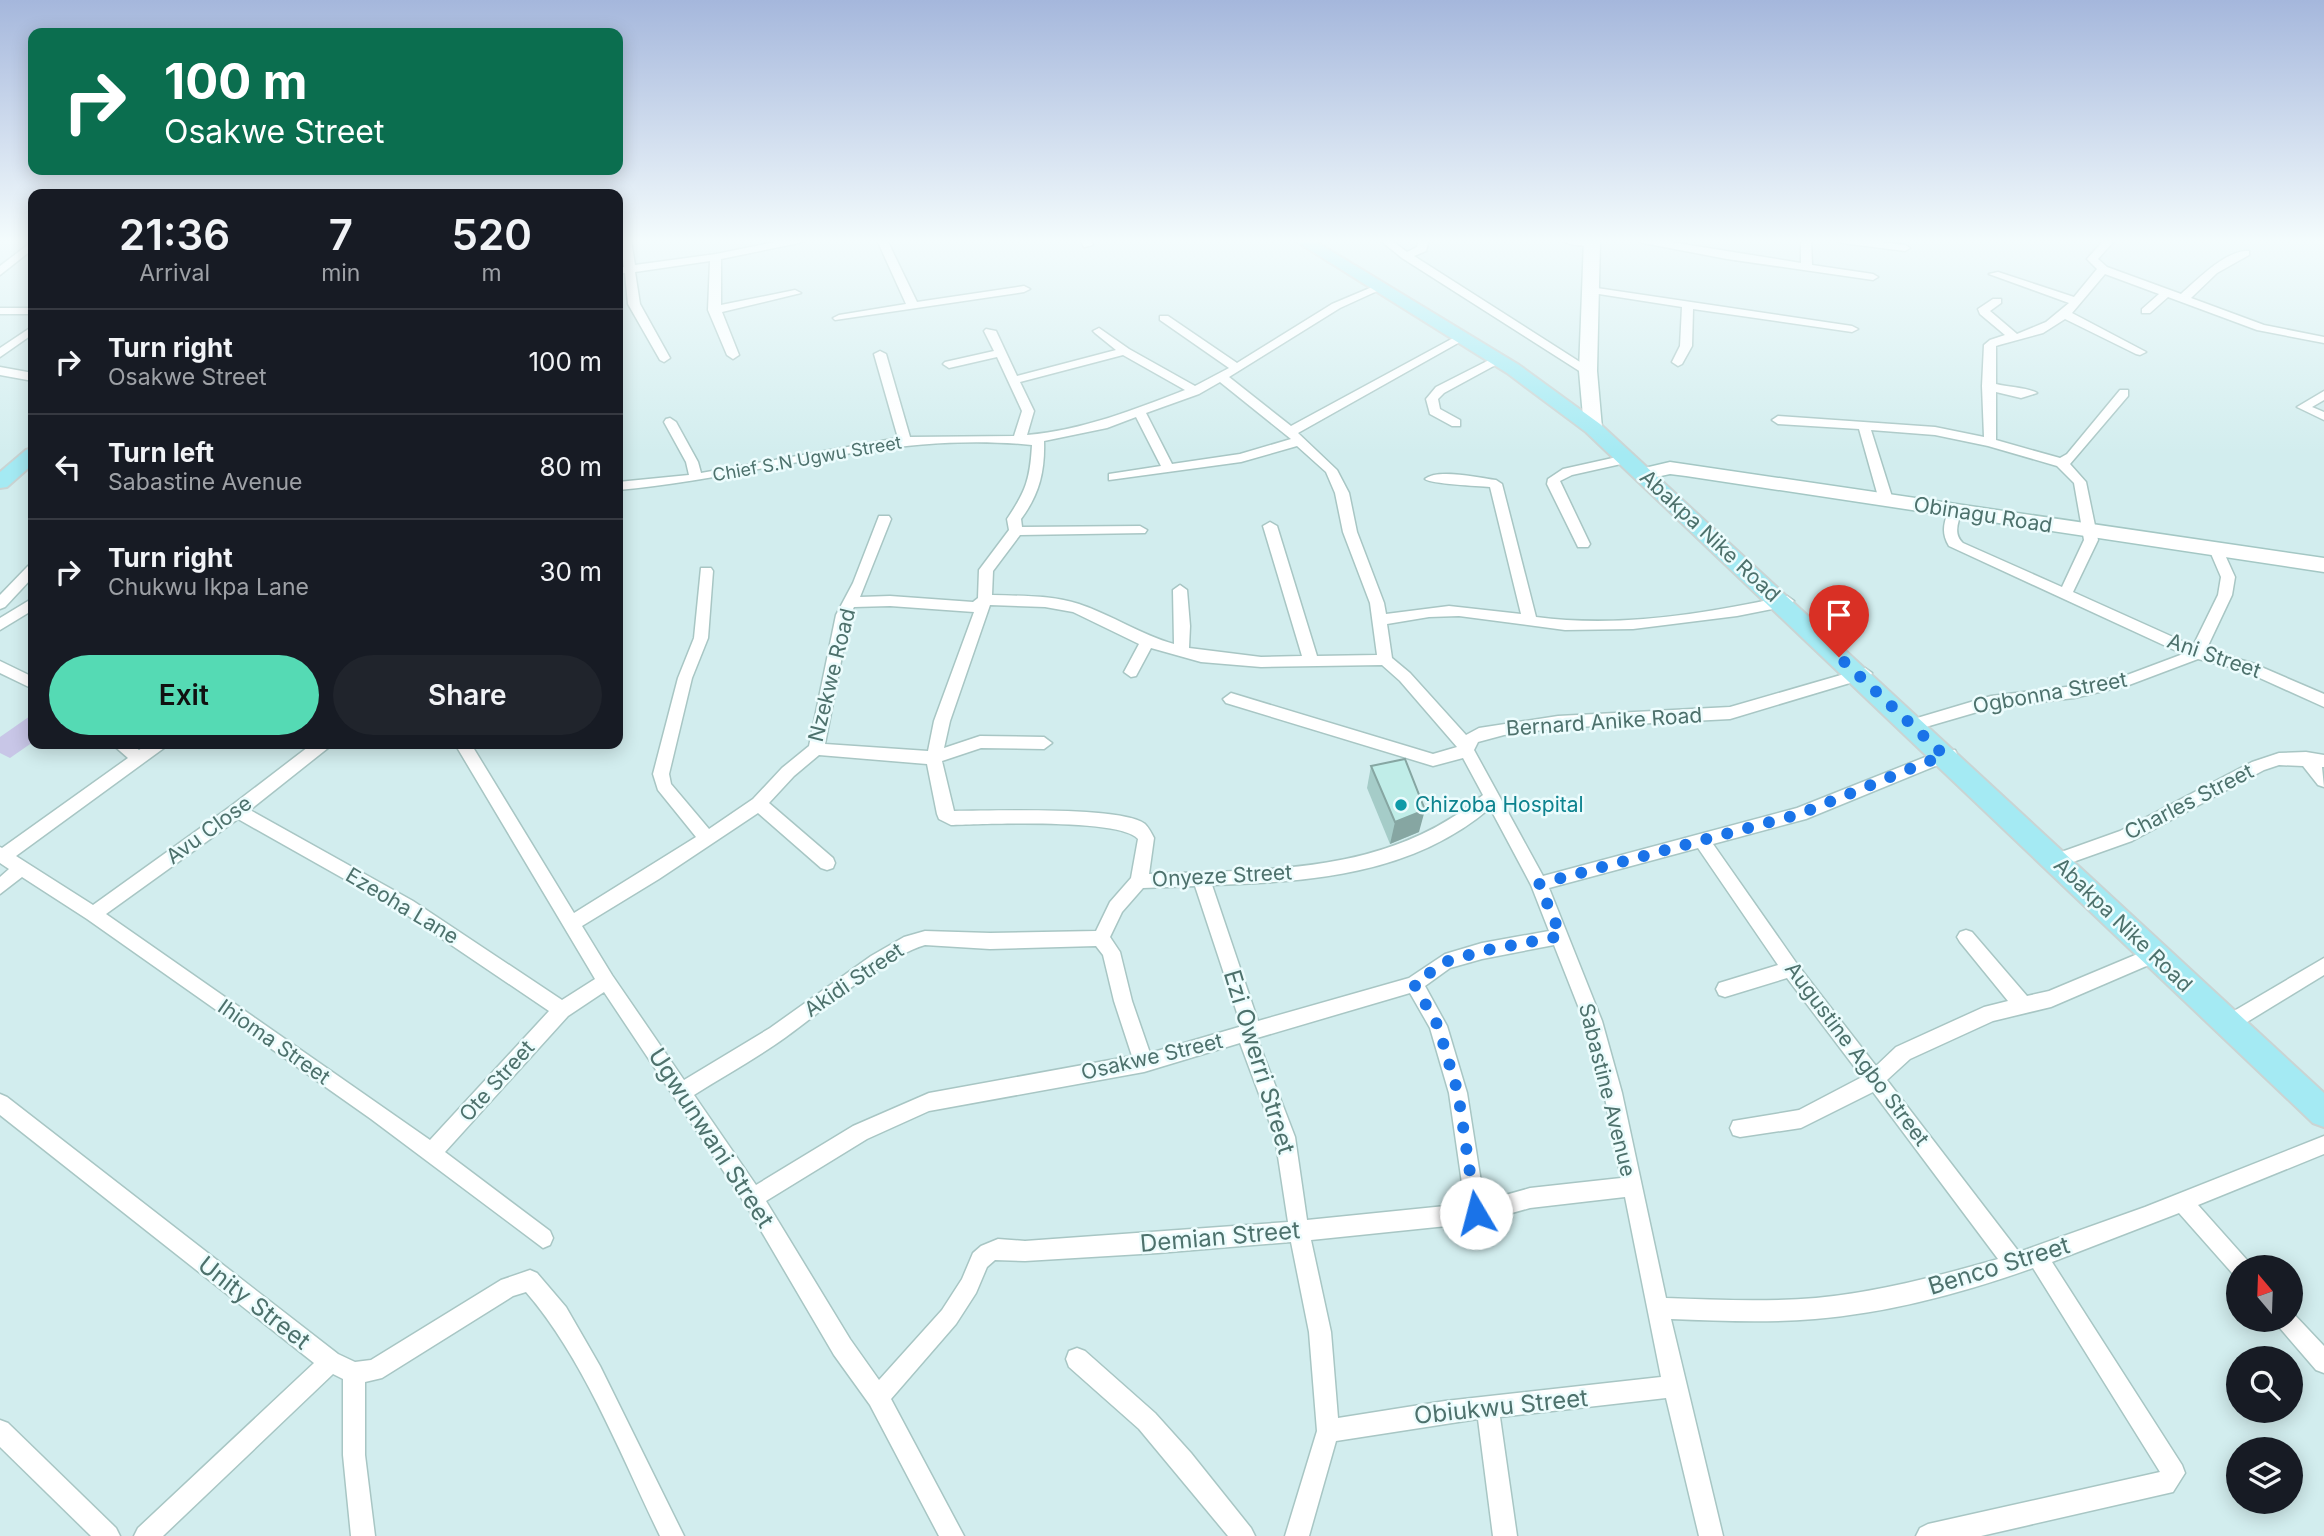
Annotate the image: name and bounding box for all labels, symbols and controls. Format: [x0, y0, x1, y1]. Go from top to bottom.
text: 100 m [164, 52, 308, 111]
icon: right [49, 56, 140, 147]
text: Osakwe Street [164, 112, 384, 151]
text: 21:36 [119, 209, 230, 260]
text: 7 [329, 209, 353, 260]
text: 520 [452, 209, 532, 260]
text: Arrival [139, 259, 210, 287]
text: min [321, 259, 360, 287]
text: m [482, 259, 502, 287]
text: Turn right [108, 332, 233, 363]
icon: right [49, 343, 87, 381]
text: 100 m [529, 346, 602, 377]
text: Osakwe Street [108, 363, 266, 391]
street label: Chief S.N Ugwu Street [711, 432, 903, 485]
text: Turn left [108, 437, 214, 468]
icon: left [49, 448, 87, 486]
text: 80 m [539, 451, 602, 482]
street label: Abakpa Nike Road [1635, 464, 1786, 607]
text: Sabastine Avenue [108, 468, 302, 496]
street label: Obinagu Road [1912, 491, 2054, 538]
text: Turn right [108, 542, 233, 573]
icon: right [49, 553, 87, 591]
text: 30 m [539, 556, 602, 587]
text: Chukwu Ikpa Lane [108, 573, 309, 601]
pin [1809, 585, 1869, 657]
icon: arrive [1820, 596, 1858, 634]
street label: Nzekwe Road [803, 606, 860, 744]
street label: Ani Street [2164, 628, 2264, 683]
button: Exit [49, 655, 319, 735]
button: Share [333, 655, 602, 735]
street label: Ogbonna Street [1971, 667, 2129, 718]
street label: Bernard Anike Road [1505, 702, 1703, 741]
street label: Charles Street [2120, 758, 2258, 845]
street label: Avu Close [161, 790, 256, 869]
place label: Chizoba Hospital [1415, 792, 1584, 817]
marker: Chizoba Hospital [1393, 797, 1409, 813]
street label: Abakpa Nike Road [2049, 852, 2198, 997]
street label: Onyeze Street [1151, 859, 1293, 892]
street label: Ezeoha Lane [341, 862, 463, 949]
street label: Akidi Street [799, 937, 908, 1022]
street label: Augustine Agbo Street [1780, 957, 1935, 1151]
street label: Ezi Owerri Street [1218, 966, 1301, 1158]
street label: Ihioma Street [213, 994, 335, 1089]
street label: Sabastine Avenue [1574, 1001, 1641, 1179]
street label: Osakwe Street [1079, 1028, 1225, 1085]
street label: Ote Street [454, 1035, 540, 1126]
street label: Ugwunwani Street [643, 1043, 780, 1233]
position arrow [1439, 1176, 1513, 1250]
street label: Demian Street [1139, 1215, 1301, 1258]
street label: Benco Street [1925, 1230, 2073, 1301]
street label: Unity Street [193, 1250, 316, 1355]
north arrow [2226, 1255, 2303, 1332]
map controls [2226, 1255, 2303, 1514]
button: search [2226, 1346, 2303, 1423]
street label: Obiukwu Street [1413, 1383, 1589, 1430]
button: layers [2226, 1437, 2303, 1514]

